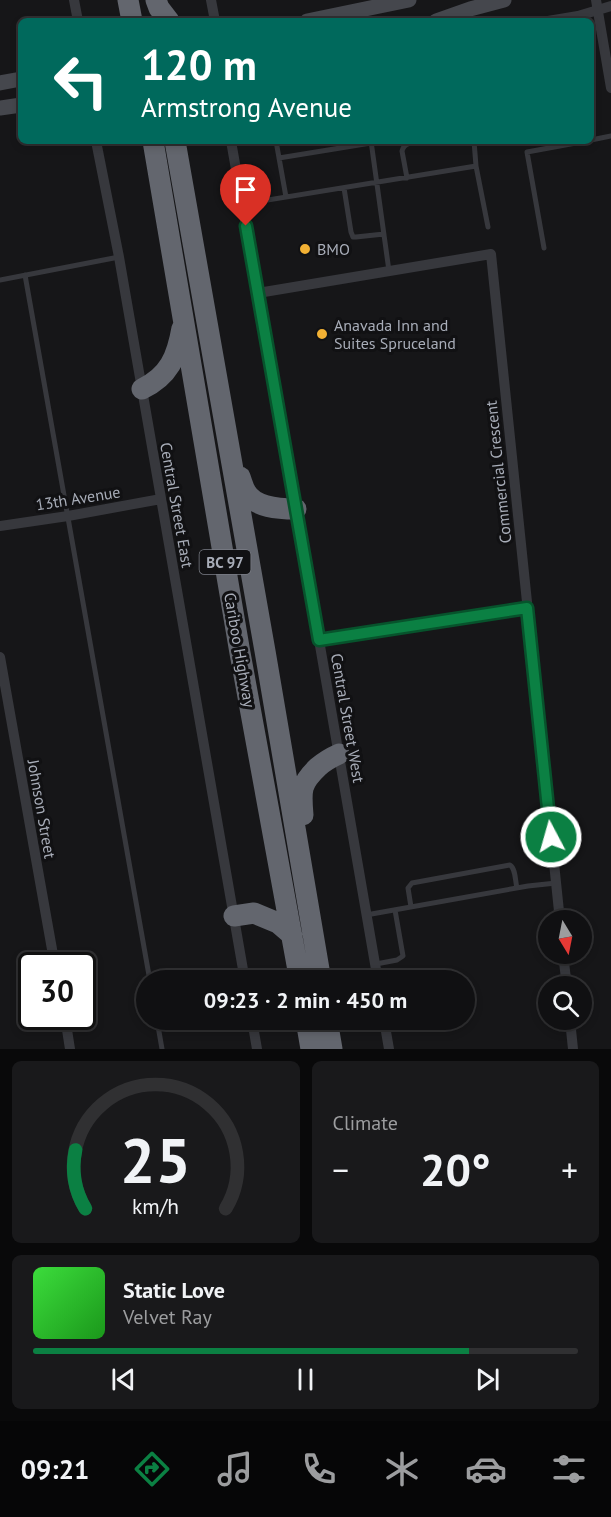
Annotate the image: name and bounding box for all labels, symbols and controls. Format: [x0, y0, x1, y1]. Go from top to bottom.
text: 120 m [141, 37, 257, 92]
icon: left [42, 42, 120, 120]
text: Armstrong Avenue [141, 90, 352, 124]
pin [220, 164, 271, 226]
icon: arrive [229, 173, 262, 206]
place label: BMO [317, 239, 350, 259]
marker: BMO [298, 242, 312, 256]
place label: Anavada Inn and Suites Spruceland [334, 315, 456, 353]
marker: Anavada Inn and Suites Spruceland [315, 327, 329, 341]
street label: Commercial Crescent [481, 399, 515, 544]
street label: Central Street East [156, 441, 198, 570]
street label: 13th Avenue [34, 481, 122, 515]
road number: BC 97 [200, 550, 250, 574]
street label: Cariboo Highway [220, 591, 260, 709]
street label: Central Street West [327, 652, 369, 785]
street label: Johnson Street [23, 757, 61, 861]
position arrow [519, 805, 583, 869]
north arrow [538, 910, 592, 964]
map controls [538, 910, 592, 1030]
speed limit sign: 30 [18, 952, 96, 1030]
button: search [538, 976, 592, 1030]
text: 09:23 · 2 min · 450 m [204, 986, 407, 1014]
text: Climate [333, 1110, 398, 1136]
text: 25 [120, 1119, 191, 1200]
text: 20° [420, 1140, 491, 1198]
text: − [333, 1148, 349, 1191]
text: + [561, 1148, 578, 1191]
text: km/h [132, 1192, 179, 1220]
text: Static Love [123, 1276, 225, 1304]
text: Velvet Ray [123, 1304, 212, 1330]
icon: previous [107, 1363, 140, 1396]
icon: pause [289, 1363, 322, 1396]
icon: next [471, 1363, 504, 1396]
icon: directions [131, 1448, 173, 1490]
icon: music [214, 1448, 256, 1490]
icon: phone [298, 1448, 340, 1490]
icon: climate [381, 1448, 423, 1490]
icon: car [465, 1448, 507, 1490]
icon: filters [548, 1448, 590, 1490]
text: 09:21 [21, 1452, 89, 1486]

